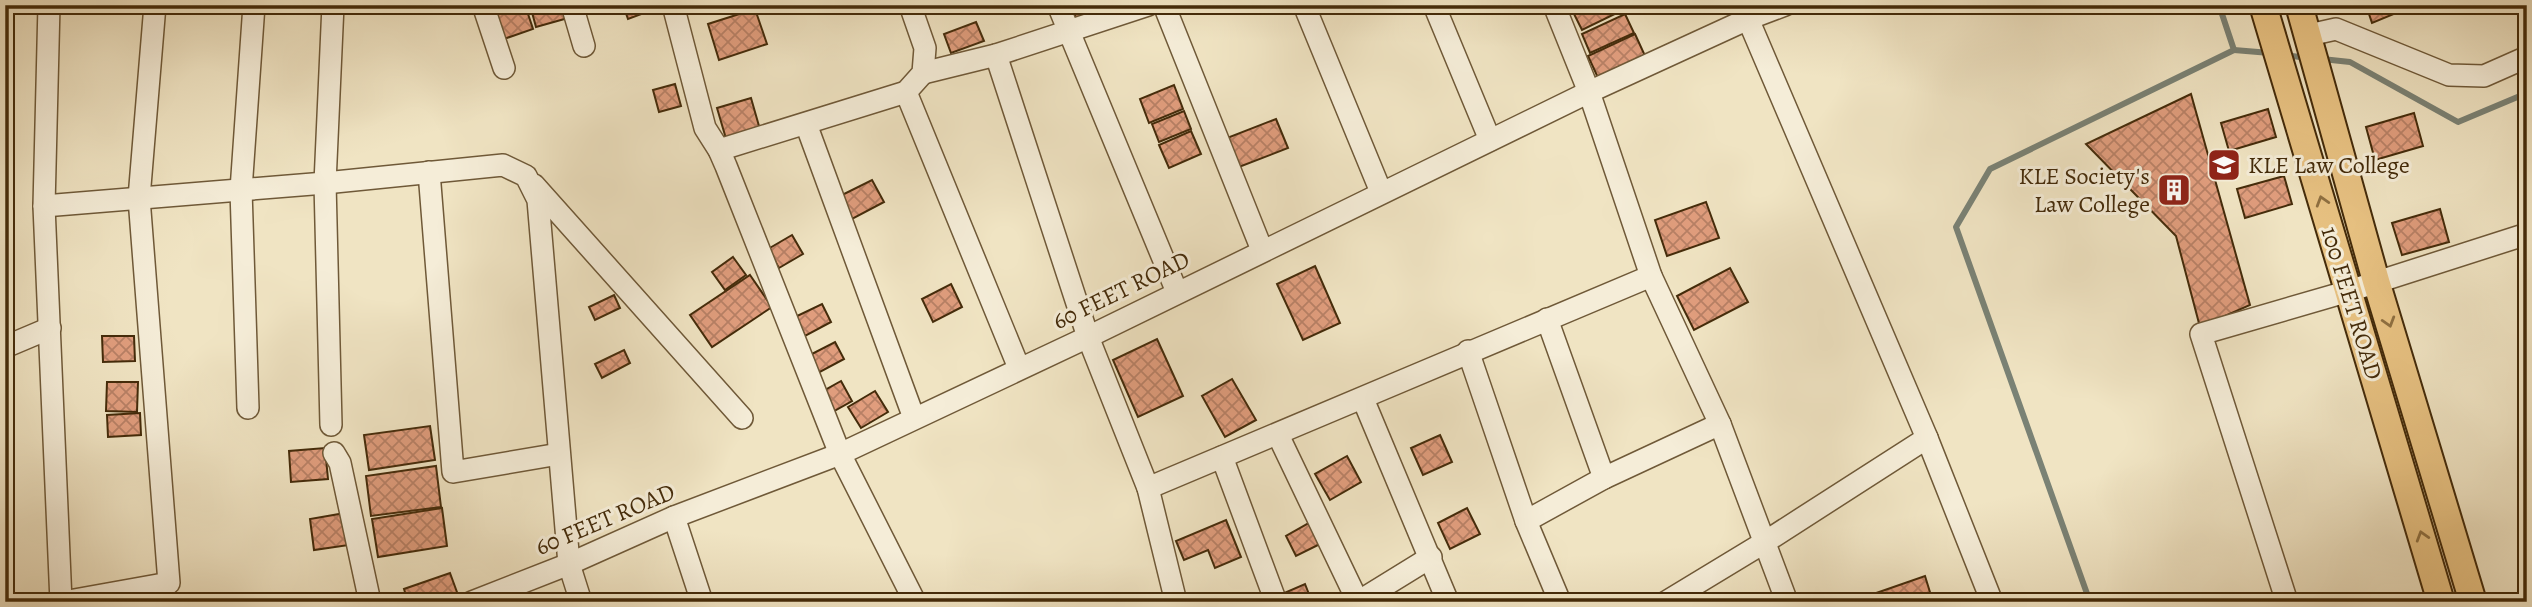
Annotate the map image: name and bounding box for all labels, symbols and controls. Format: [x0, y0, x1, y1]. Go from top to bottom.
school or university icon: KLE Law College [2205, 146, 2243, 184]
place label: KLE Law College [2248, 149, 2410, 181]
place label: KLE Society's Law College [2018, 160, 2150, 220]
building icon: KLE Society's Law College [2155, 171, 2193, 209]
one-way arrow [2315, 195, 2330, 207]
street label: 100 FEET ROAD [2313, 222, 2391, 384]
street label: 60 FEET ROAD [1047, 243, 1195, 337]
one-way arrow [2380, 316, 2395, 328]
street label: 60 FEET ROAD [530, 475, 680, 563]
one-way arrow [2415, 531, 2430, 543]

